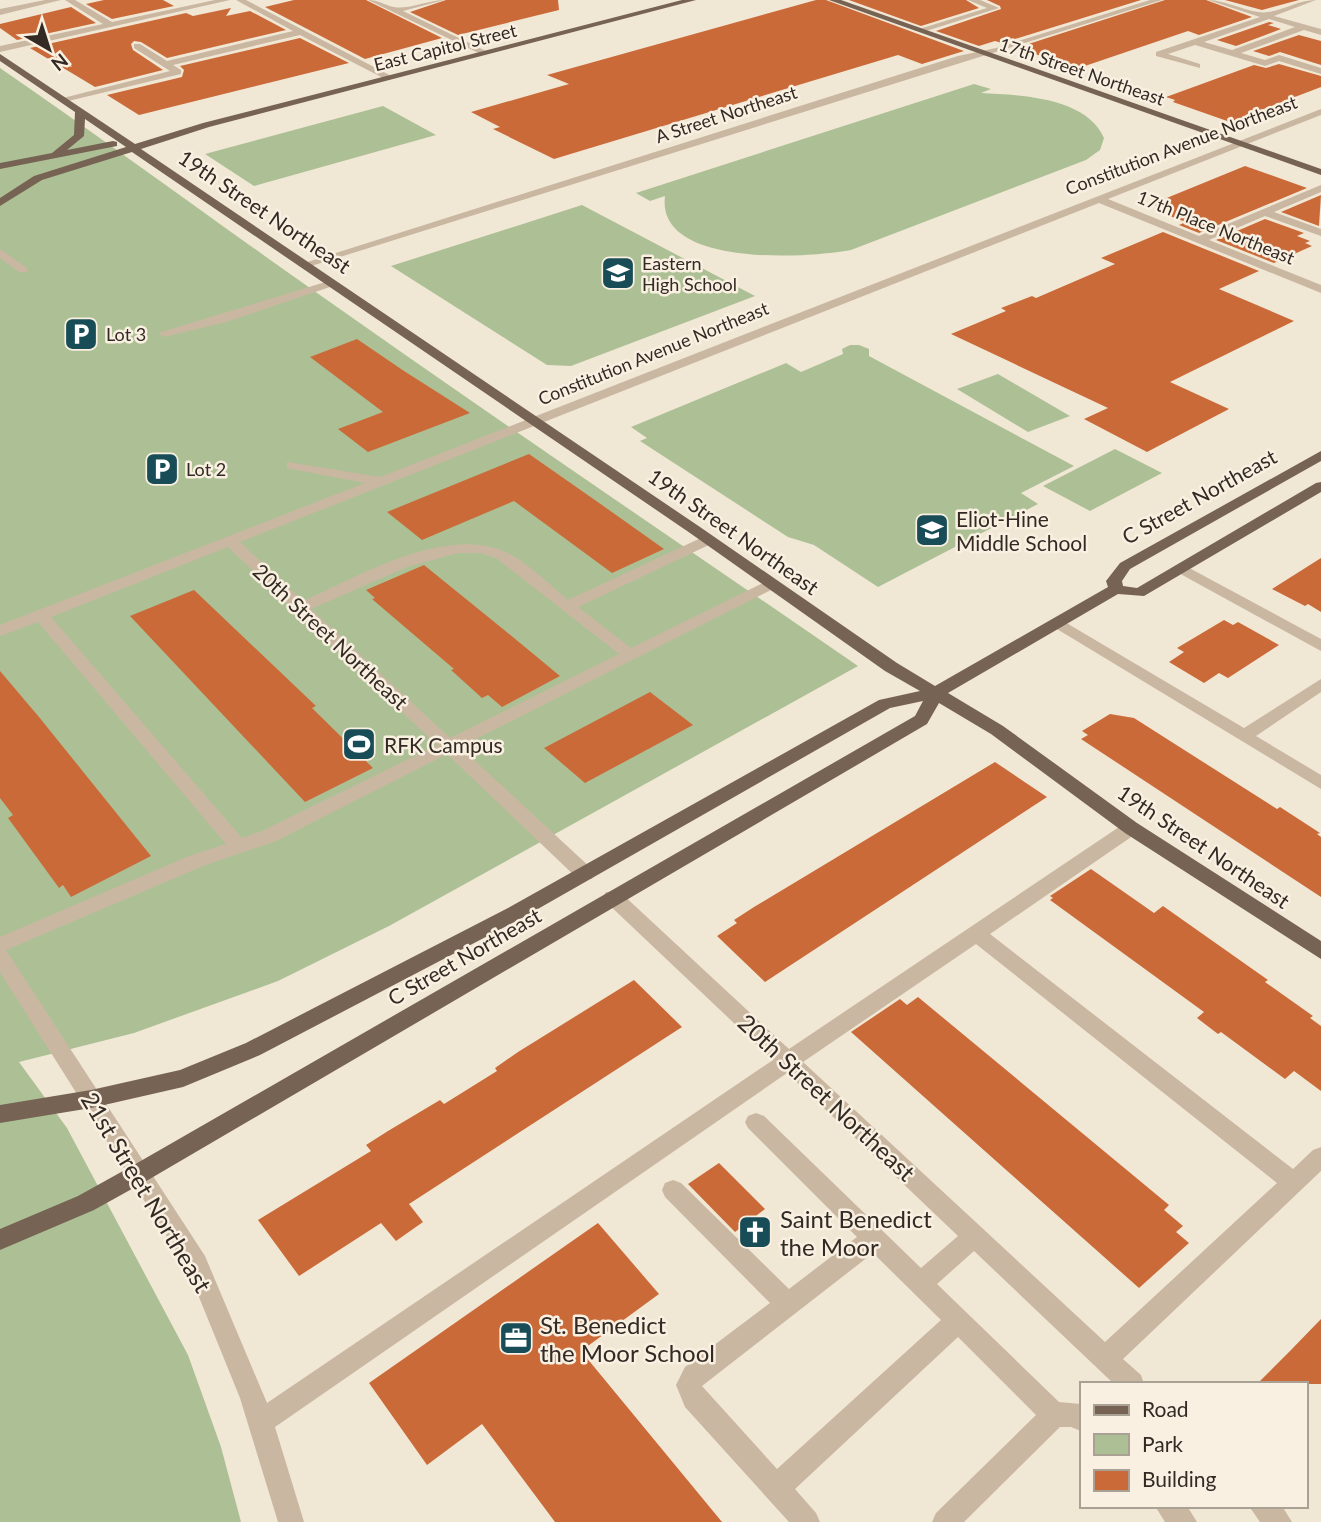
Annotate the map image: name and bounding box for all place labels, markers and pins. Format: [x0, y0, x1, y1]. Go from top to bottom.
place label: Eastern High School [642, 252, 737, 295]
school or university icon: Eastern High School [599, 254, 637, 292]
parking icon: Lot 3 [62, 315, 100, 353]
place label: Lot 3 [106, 323, 146, 345]
parking icon: Lot 2 [143, 450, 181, 488]
place label: Lot 2 [186, 458, 226, 480]
place label: Eliot-Hine Middle School [956, 506, 1087, 555]
school or university icon: Eliot-Hine Middle School [913, 511, 951, 549]
sports icon: RFK Campus [340, 725, 378, 763]
place label: RFK Campus [384, 732, 503, 757]
place label: Saint Benedict the Moor [780, 1204, 932, 1261]
church icon: Saint Benedict the Moor [736, 1213, 774, 1251]
place label: St. Benedict the Moor School [540, 1310, 715, 1367]
office icon: St. Benedict the Moor School [497, 1319, 535, 1357]

